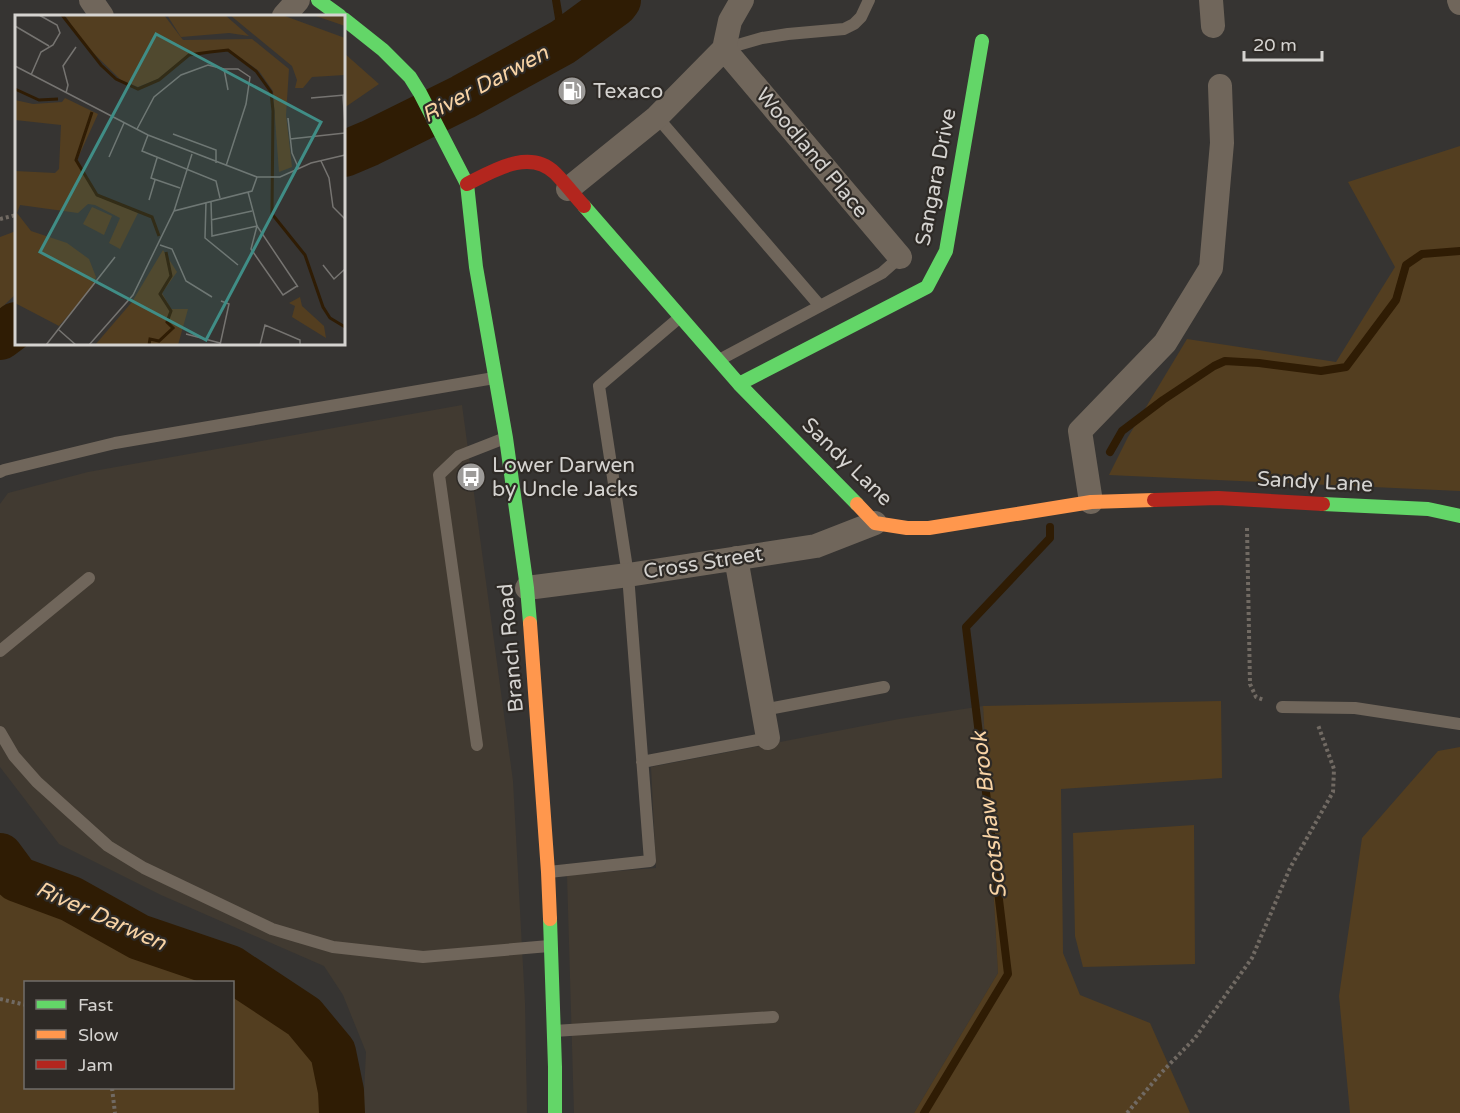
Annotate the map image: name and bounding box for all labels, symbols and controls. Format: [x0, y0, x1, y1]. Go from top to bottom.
inset map [15, 15, 345, 345]
scale bar [1244, 24, 1322, 62]
text: 20 m [1253, 34, 1297, 56]
water label: River Darwen [417, 40, 553, 128]
fuel station icon: Texaco [556, 75, 588, 107]
place label: Texaco [593, 79, 663, 104]
street label: Woodland Place [750, 83, 874, 223]
street label: Sangara Drive [910, 106, 962, 248]
street label: Sandy Lane [797, 413, 898, 511]
place label: Lower Darwen by Uncle Jacks [492, 453, 638, 502]
bus stop icon: Lower Darwen by Uncle Jacks [455, 461, 487, 493]
street label: Sandy Lane [1256, 466, 1374, 498]
street label: Cross Street [641, 541, 765, 585]
street label: Branch Road [493, 583, 529, 713]
water label: Scotshaw Brook [966, 728, 1012, 900]
water label: River Darwen [32, 876, 171, 956]
legend [24, 981, 234, 1089]
text: Fast [78, 994, 113, 1016]
text: Slow [78, 1024, 119, 1046]
text: Jam [78, 1054, 113, 1076]

